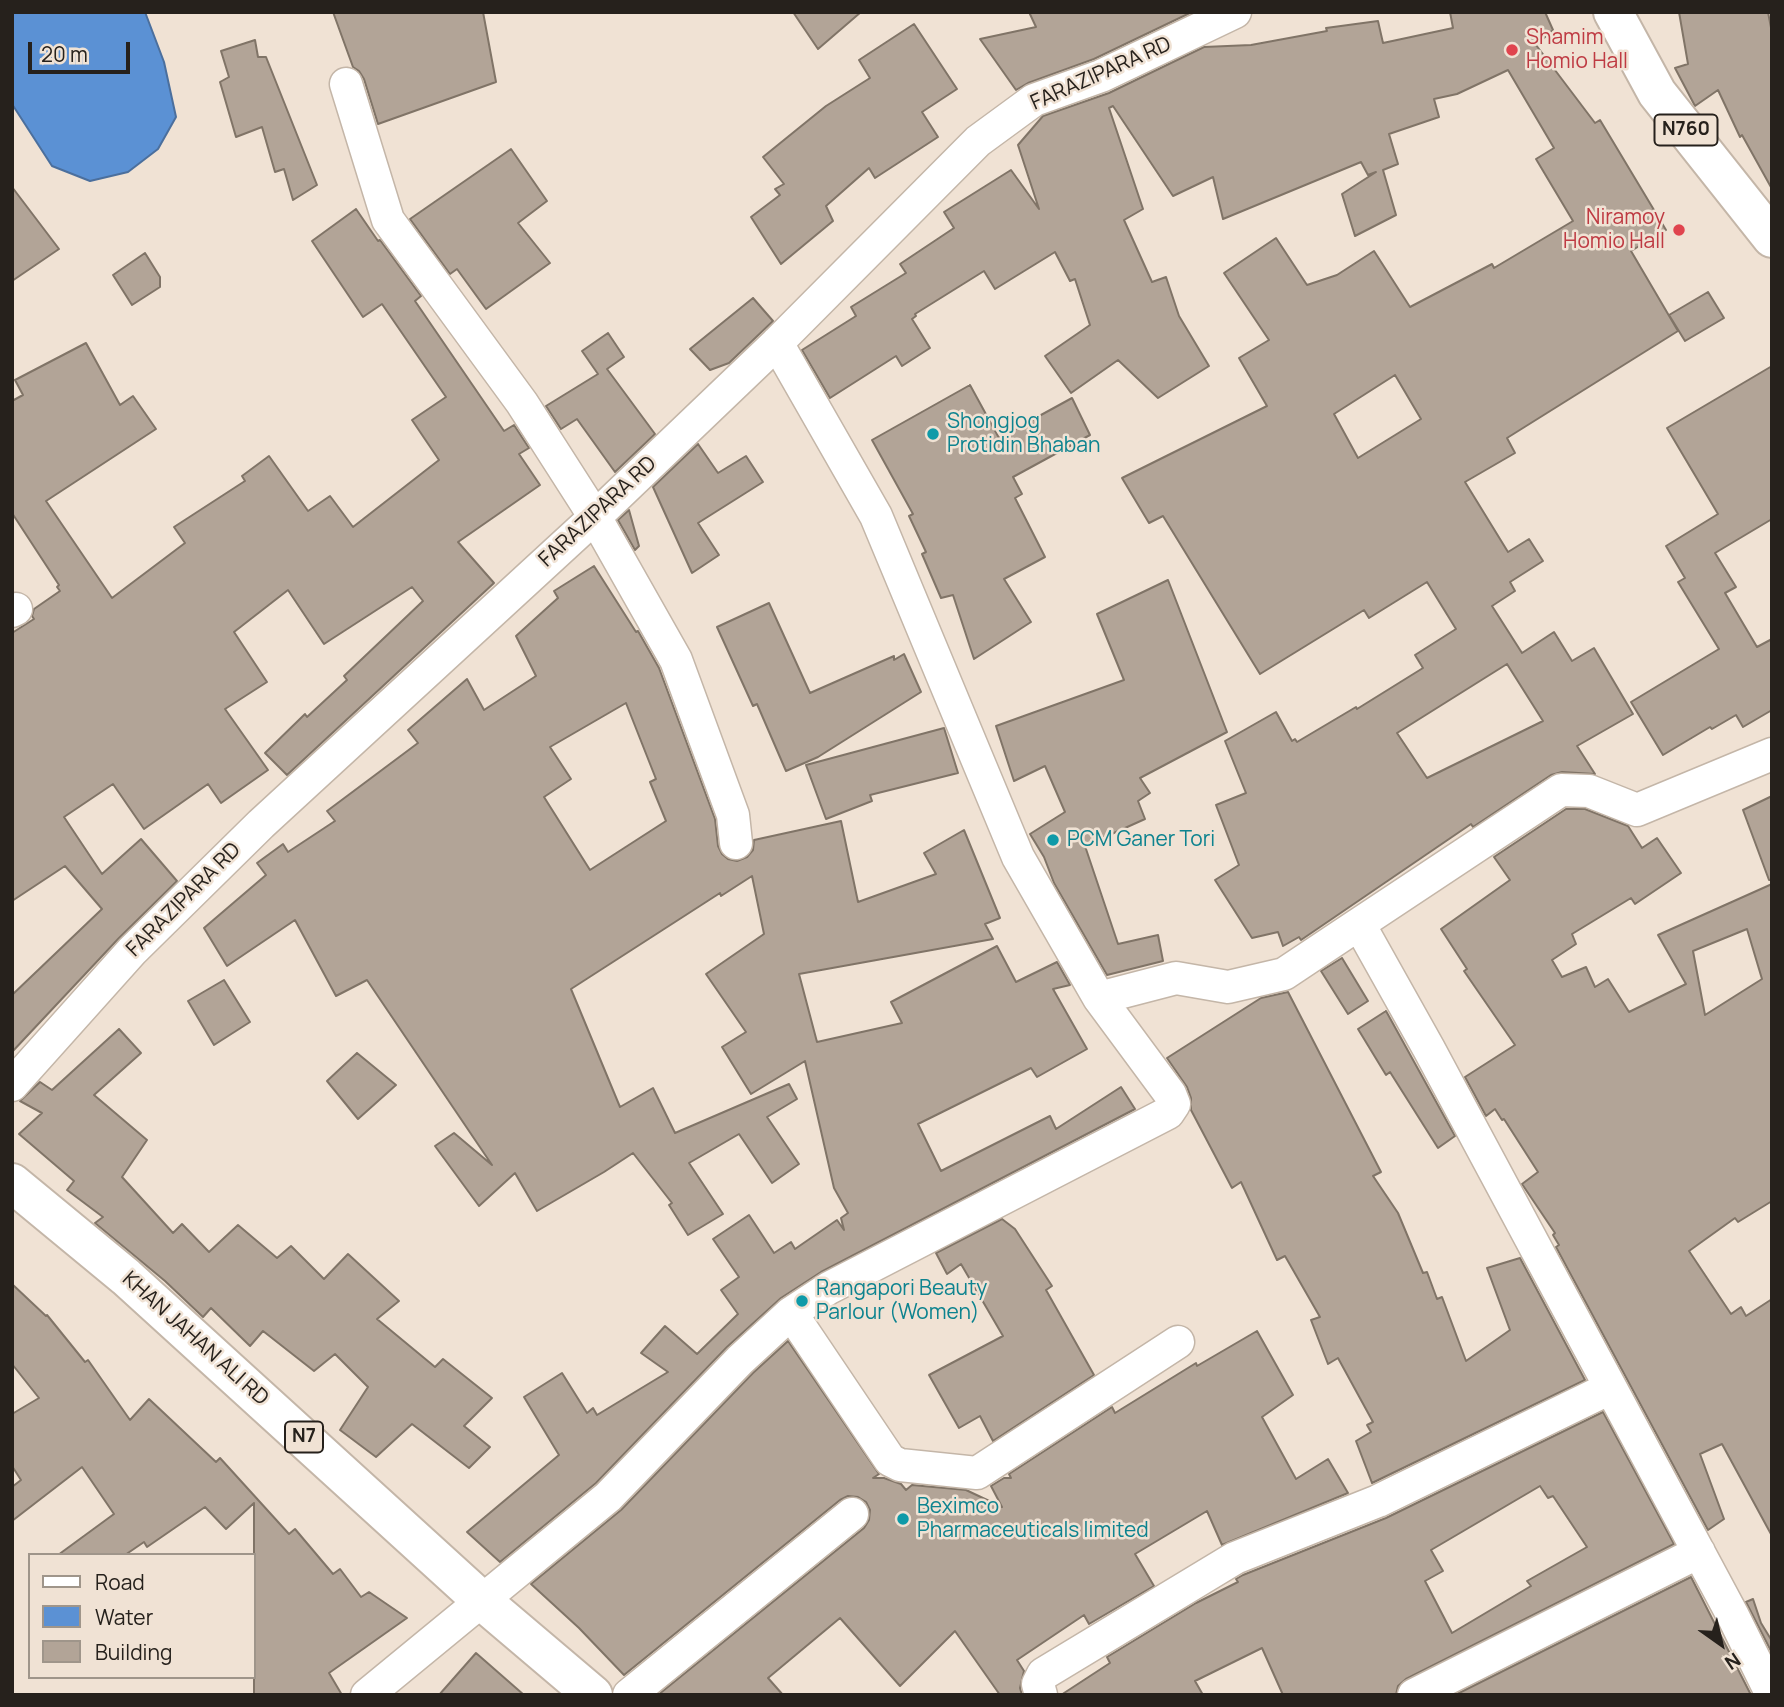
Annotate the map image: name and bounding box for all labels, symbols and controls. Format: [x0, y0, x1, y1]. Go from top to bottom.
place label: Shamim Homio Hall [1526, 25, 1628, 75]
scale bar [32, 28, 133, 72]
street label: FARAZIPARA RD [1027, 32, 1175, 116]
text: 20 m [41, 40, 88, 68]
marker: Shamim Homio Hall [1504, 42, 1520, 58]
road number: N760 [1654, 114, 1718, 146]
place label: Niramoy Homio Hall [1563, 205, 1665, 255]
marker: Niramoy Homio Hall [1671, 222, 1687, 238]
place label: Shongjog Protidin Bhaban [947, 409, 1100, 459]
marker: Shongjog Protidin Bhaban [925, 426, 941, 442]
street label: FARAZIPARA RD [534, 451, 662, 573]
place label: PCM Ganer Tori [1067, 827, 1215, 853]
marker: PCM Ganer Tori [1045, 832, 1061, 848]
street label: FARAZIPARA RD [122, 838, 246, 962]
street label: KHAN JAHAN ALI RD [117, 1267, 273, 1411]
place label: Rangapori Beauty Parlour (Women) [816, 1276, 987, 1326]
marker: Rangapori Beauty Parlour (Women) [794, 1293, 810, 1309]
road number: N7 [285, 1422, 323, 1452]
place label: Beximco Pharmaceuticals limited [917, 1494, 1149, 1544]
marker: Beximco Pharmaceuticals limited [895, 1511, 911, 1527]
legend [28, 1553, 256, 1679]
text: Road [95, 1568, 145, 1596]
text: Water [95, 1603, 153, 1631]
north arrow [1686, 1609, 1756, 1679]
text: Building [95, 1638, 172, 1666]
text: N [1720, 1647, 1746, 1676]

